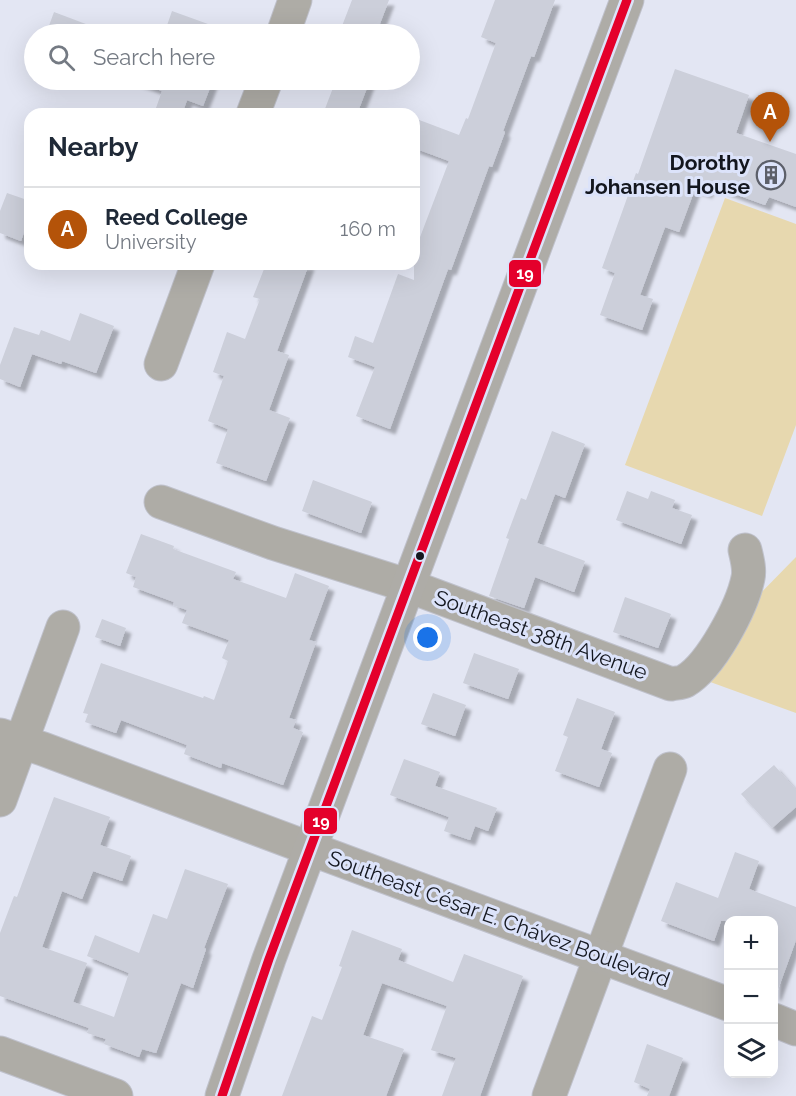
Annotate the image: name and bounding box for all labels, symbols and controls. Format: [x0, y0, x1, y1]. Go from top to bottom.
search box [24, 24, 420, 90]
icon: search [45, 41, 78, 74]
text: Search here [93, 44, 215, 70]
pin: A [750, 92, 790, 142]
text: Nearby [48, 132, 138, 162]
place label: Dorothy Johansen House [585, 150, 750, 199]
building icon: Dorothy Johansen House [755, 159, 787, 191]
text: Reed College [105, 204, 248, 230]
text: A [61, 217, 74, 241]
text: 160 m [340, 217, 396, 241]
text: University [105, 230, 197, 254]
line badge: 19 [508, 259, 542, 288]
text: 19 [516, 264, 534, 283]
unlabelled marker [414, 550, 426, 562]
street label: Southeast 38th Avenue [431, 584, 651, 685]
your location [413, 623, 442, 652]
line badge: 19 [303, 807, 338, 835]
text: 19 [312, 812, 330, 831]
street label: Southeast César E. Chávez Boulevard [325, 845, 673, 992]
map controls [724, 916, 778, 1078]
button: + [724, 916, 778, 970]
button: − [724, 970, 778, 1024]
button: layers [724, 1024, 778, 1078]

